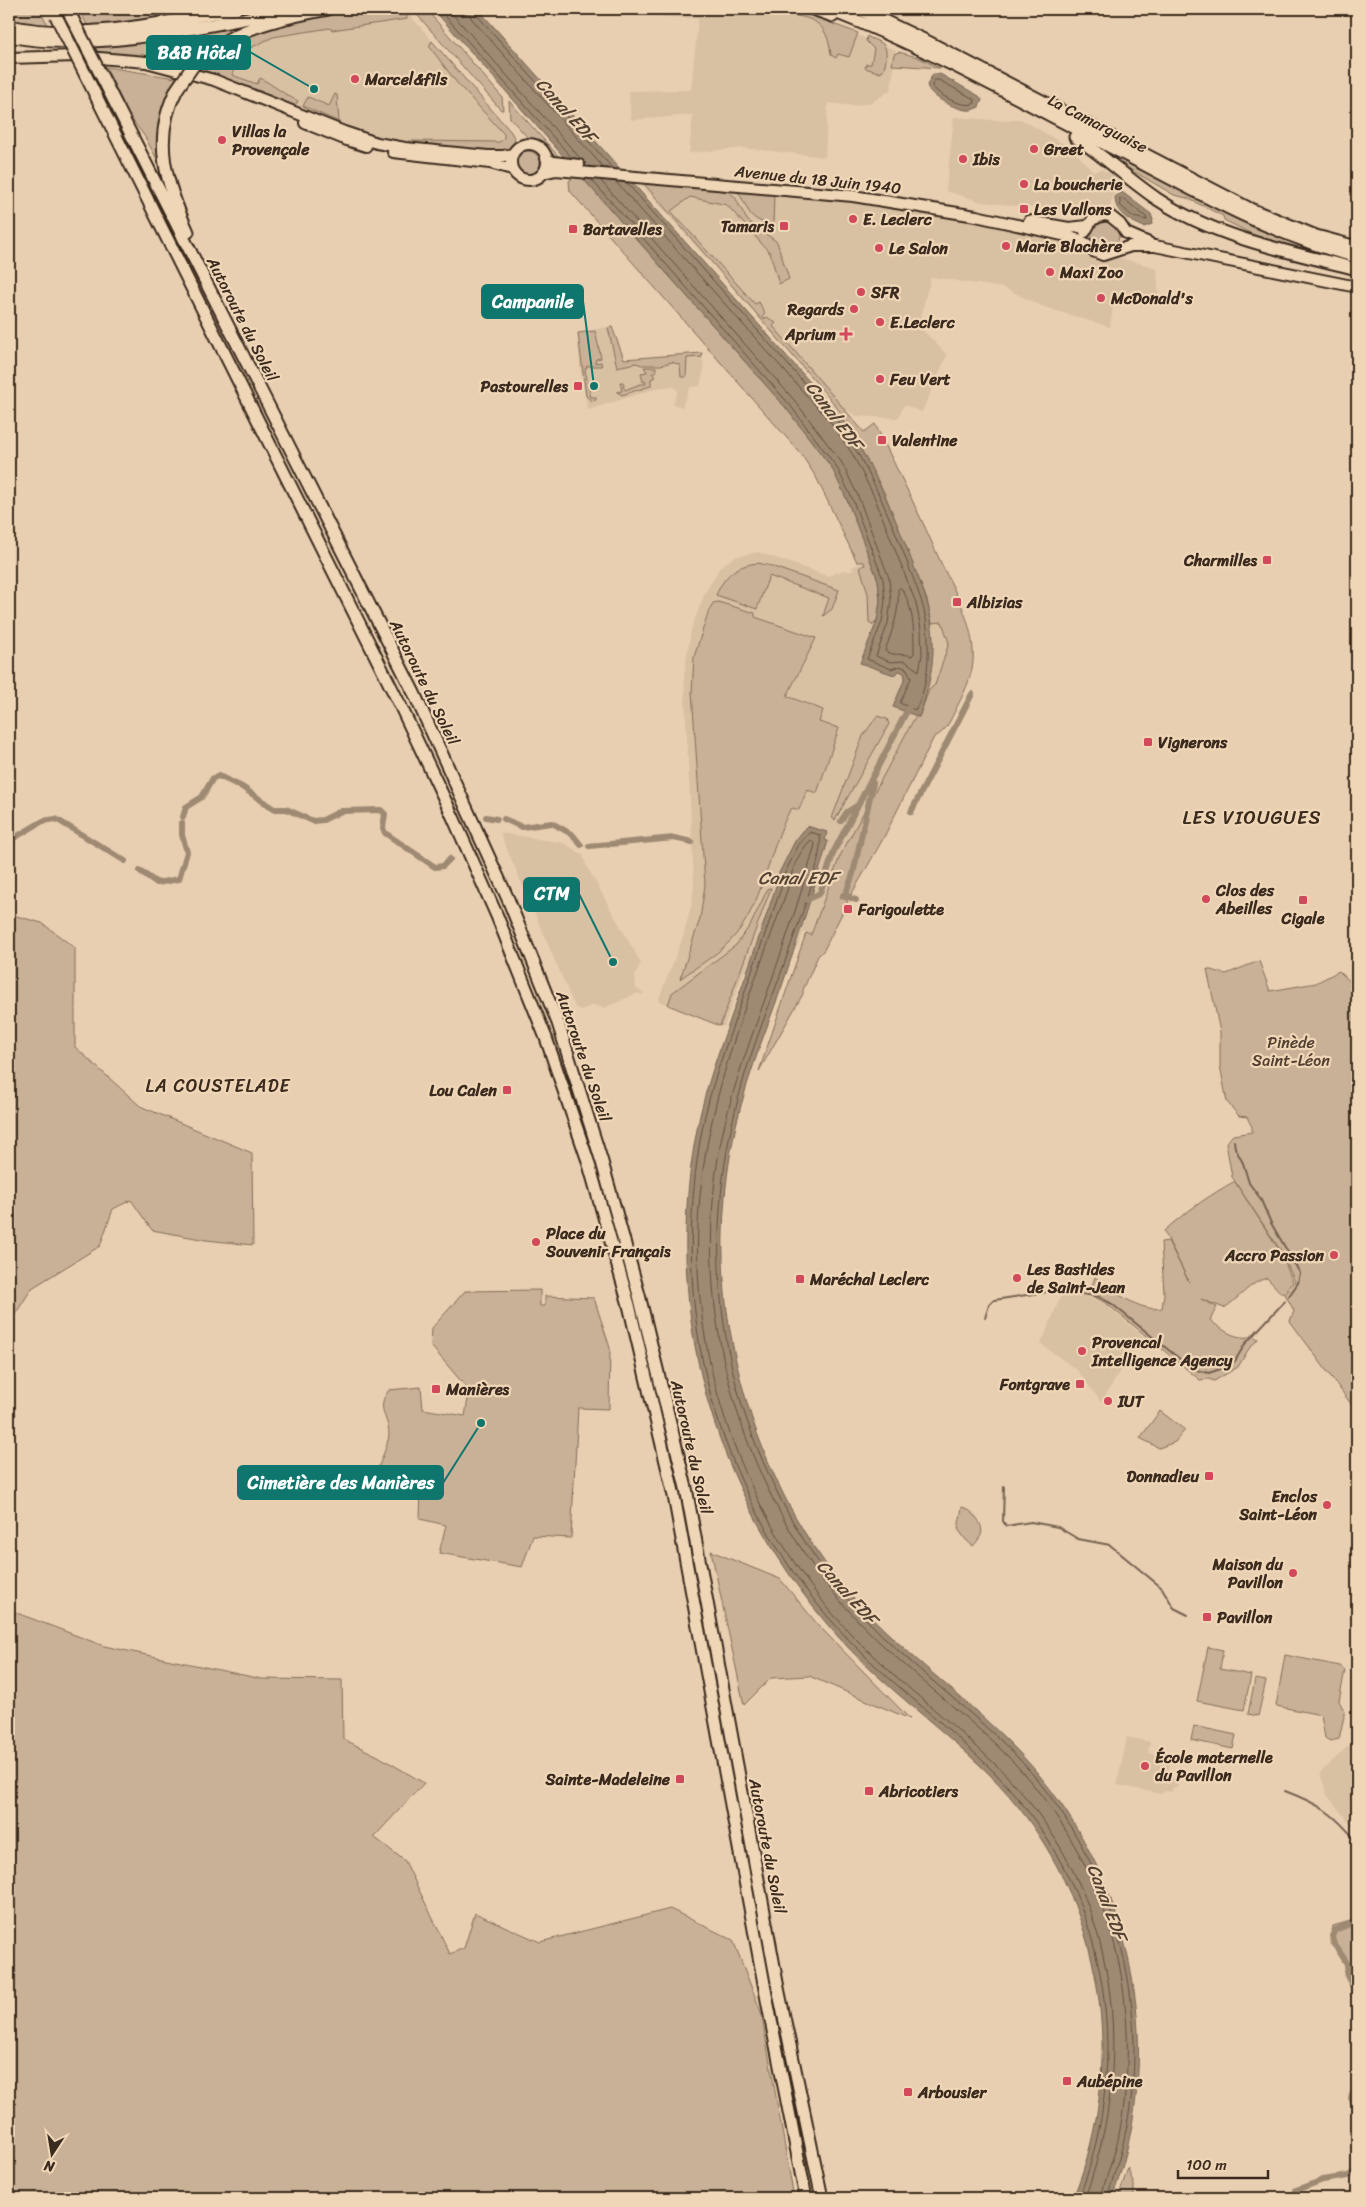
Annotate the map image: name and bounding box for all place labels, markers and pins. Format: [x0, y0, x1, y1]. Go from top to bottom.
callout: B&B Hôtel [147, 36, 250, 69]
place label: Marcel&fils [364, 65, 448, 94]
marker: Marcel&fils [349, 73, 361, 85]
place label: Villas la Provençale [232, 117, 310, 164]
marker: Villas la Provençale [216, 134, 228, 146]
place label: Greet [1043, 135, 1084, 164]
marker: Greet [1028, 143, 1040, 155]
place label: Ibis [972, 145, 1001, 174]
marker: Ibis [957, 153, 969, 165]
place label: La boucherie [1034, 170, 1123, 199]
marker: La boucherie [1018, 178, 1030, 190]
place label: Les Vallons [1034, 195, 1112, 224]
marker: Les Vallons [1018, 203, 1030, 215]
place label: E. Leclerc [863, 205, 933, 234]
place label: Tamaris [721, 212, 774, 241]
marker: E. Leclerc [847, 213, 859, 225]
place label: Bartavelles [583, 215, 662, 244]
marker: Tamaris [778, 220, 790, 232]
marker: Bartavelles [567, 223, 579, 235]
place label: Marie Blachère [1015, 232, 1123, 261]
place label: Le Salon [889, 234, 948, 263]
marker: Marie Blachère [1000, 240, 1012, 252]
marker: Le Salon [873, 242, 885, 254]
place label: Maxi Zoo [1059, 258, 1124, 287]
marker: Maxi Zoo [1044, 266, 1056, 278]
place label: SFR [870, 278, 900, 307]
place label: McDonald's [1110, 284, 1193, 313]
callout: Campanile [482, 285, 583, 318]
marker: SFR [855, 286, 867, 298]
marker: McDonald's [1095, 292, 1107, 304]
place label: Regards [787, 295, 845, 324]
marker: Regards [848, 303, 860, 315]
place label: E.Leclerc [890, 308, 956, 337]
marker: E.Leclerc [874, 316, 886, 328]
place label: Aprium [784, 320, 836, 349]
marker: Aprium [840, 328, 852, 340]
place label: Feu Vert [889, 365, 950, 394]
place label: Pastourelles [481, 372, 568, 401]
marker: Feu Vert [874, 373, 886, 385]
marker: Pastourelles [572, 380, 584, 392]
place label: Valentine [892, 426, 958, 455]
marker: Valentine [876, 434, 888, 446]
place label: Charmilles [1183, 546, 1257, 575]
marker: Charmilles [1261, 554, 1273, 566]
place label: Albizias [966, 588, 1023, 617]
marker: Albizias [951, 596, 963, 608]
place label: Vignerons [1158, 728, 1228, 757]
marker: Vignerons [1142, 736, 1154, 748]
place label: Clos des Abeilles [1215, 876, 1275, 923]
callout: CTM [524, 878, 579, 911]
marker: Clos des Abeilles [1200, 893, 1212, 905]
marker: Cigale [1297, 894, 1309, 906]
place label: Farigoulette [857, 895, 944, 924]
marker: Farigoulette [842, 903, 854, 915]
place label: Cigale [1281, 904, 1325, 933]
place label: Lou Calen [429, 1076, 497, 1105]
marker: Lou Calen [501, 1084, 513, 1096]
place label: Place du Souvenir Français [545, 1219, 671, 1266]
marker: Place du Souvenir Français [530, 1236, 542, 1248]
place label: Accro Passion [1224, 1241, 1324, 1270]
marker: Accro Passion [1328, 1249, 1340, 1261]
place label: Les Bastides de Saint-Jean [1027, 1255, 1126, 1302]
place label: Maréchal Leclerc [809, 1265, 929, 1294]
marker: Les Bastides de Saint-Jean [1011, 1272, 1023, 1284]
marker: Maréchal Leclerc [794, 1273, 806, 1285]
place label: Provencal Intelligence Agency [1091, 1328, 1233, 1375]
marker: Provencal Intelligence Agency [1076, 1345, 1088, 1357]
place label: Fontgrave [999, 1370, 1070, 1399]
place label: Manières [445, 1375, 510, 1404]
marker: Fontgrave [1074, 1378, 1086, 1390]
marker: Manières [430, 1383, 442, 1395]
place label: IUT [1117, 1387, 1145, 1416]
marker: IUT [1102, 1395, 1114, 1407]
place label: Donnadieu [1126, 1462, 1199, 1491]
callout: Cimetière des Manières [238, 1466, 443, 1499]
marker: Donnadieu [1203, 1470, 1215, 1482]
place label: Enclos Saint-Léon [1238, 1482, 1318, 1529]
marker: Enclos Saint-Léon [1321, 1499, 1333, 1511]
place label: Maison du Pavillon [1211, 1550, 1283, 1597]
marker: Maison du Pavillon [1287, 1567, 1299, 1579]
place label: Pavillon [1217, 1603, 1273, 1632]
marker: Pavillon [1201, 1611, 1213, 1623]
place label: École maternelle du Pavillon [1155, 1743, 1273, 1790]
marker: École maternelle du Pavillon [1139, 1760, 1151, 1772]
place label: Sainte-Madeleine [544, 1765, 671, 1794]
marker: Sainte-Madeleine [674, 1773, 686, 1785]
place label: Abricotiers [878, 1777, 959, 1806]
marker: Abricotiers [863, 1785, 875, 1797]
place label: Aubépine [1076, 2067, 1143, 2096]
marker: Aubépine [1061, 2075, 1073, 2087]
place label: Arbousier [917, 2078, 988, 2107]
marker: Arbousier [902, 2086, 914, 2098]

